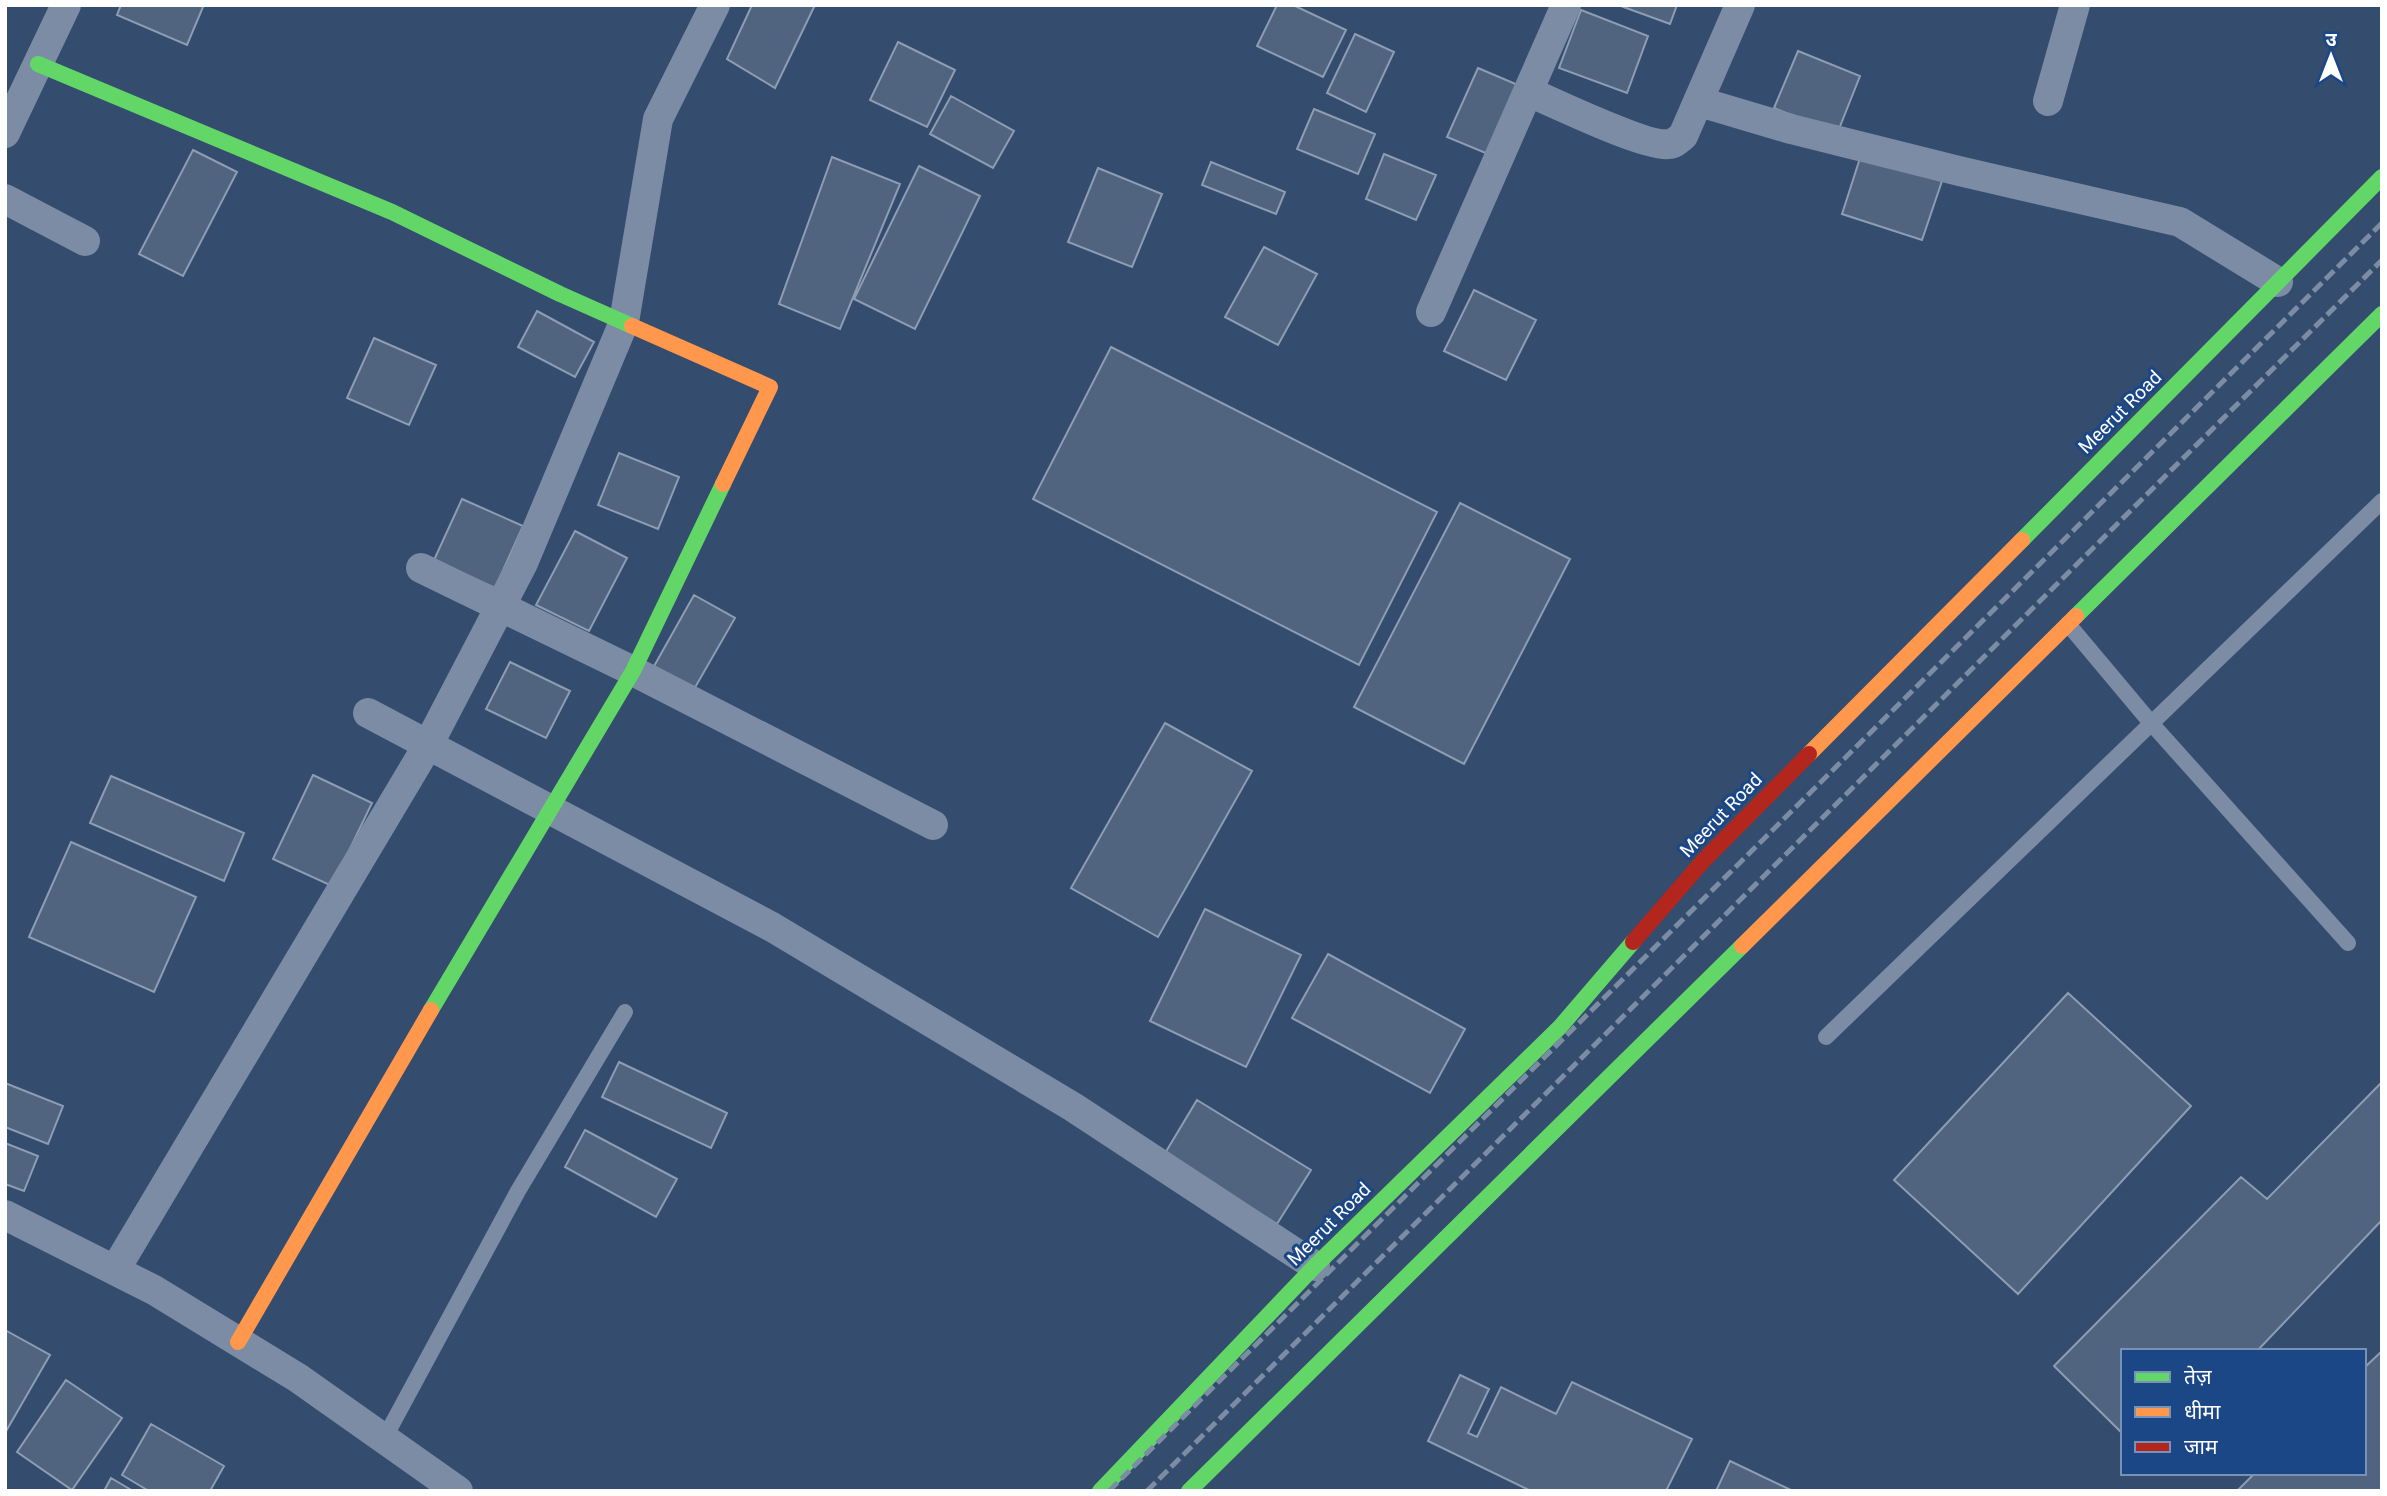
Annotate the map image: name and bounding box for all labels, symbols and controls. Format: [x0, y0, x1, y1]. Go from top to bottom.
north arrow [2296, 21, 2366, 91]
text: उ [2325, 28, 2337, 51]
street label: Meerut Road [2074, 366, 2166, 458]
street label: Meerut Road [1675, 768, 1767, 862]
street label: Meerut Road [1283, 1178, 1375, 1270]
legend [2121, 1349, 2366, 1475]
text: तेज़ [2184, 1365, 2212, 1389]
text: धीमा [2184, 1400, 2221, 1424]
text: जाम [2184, 1435, 2218, 1459]

